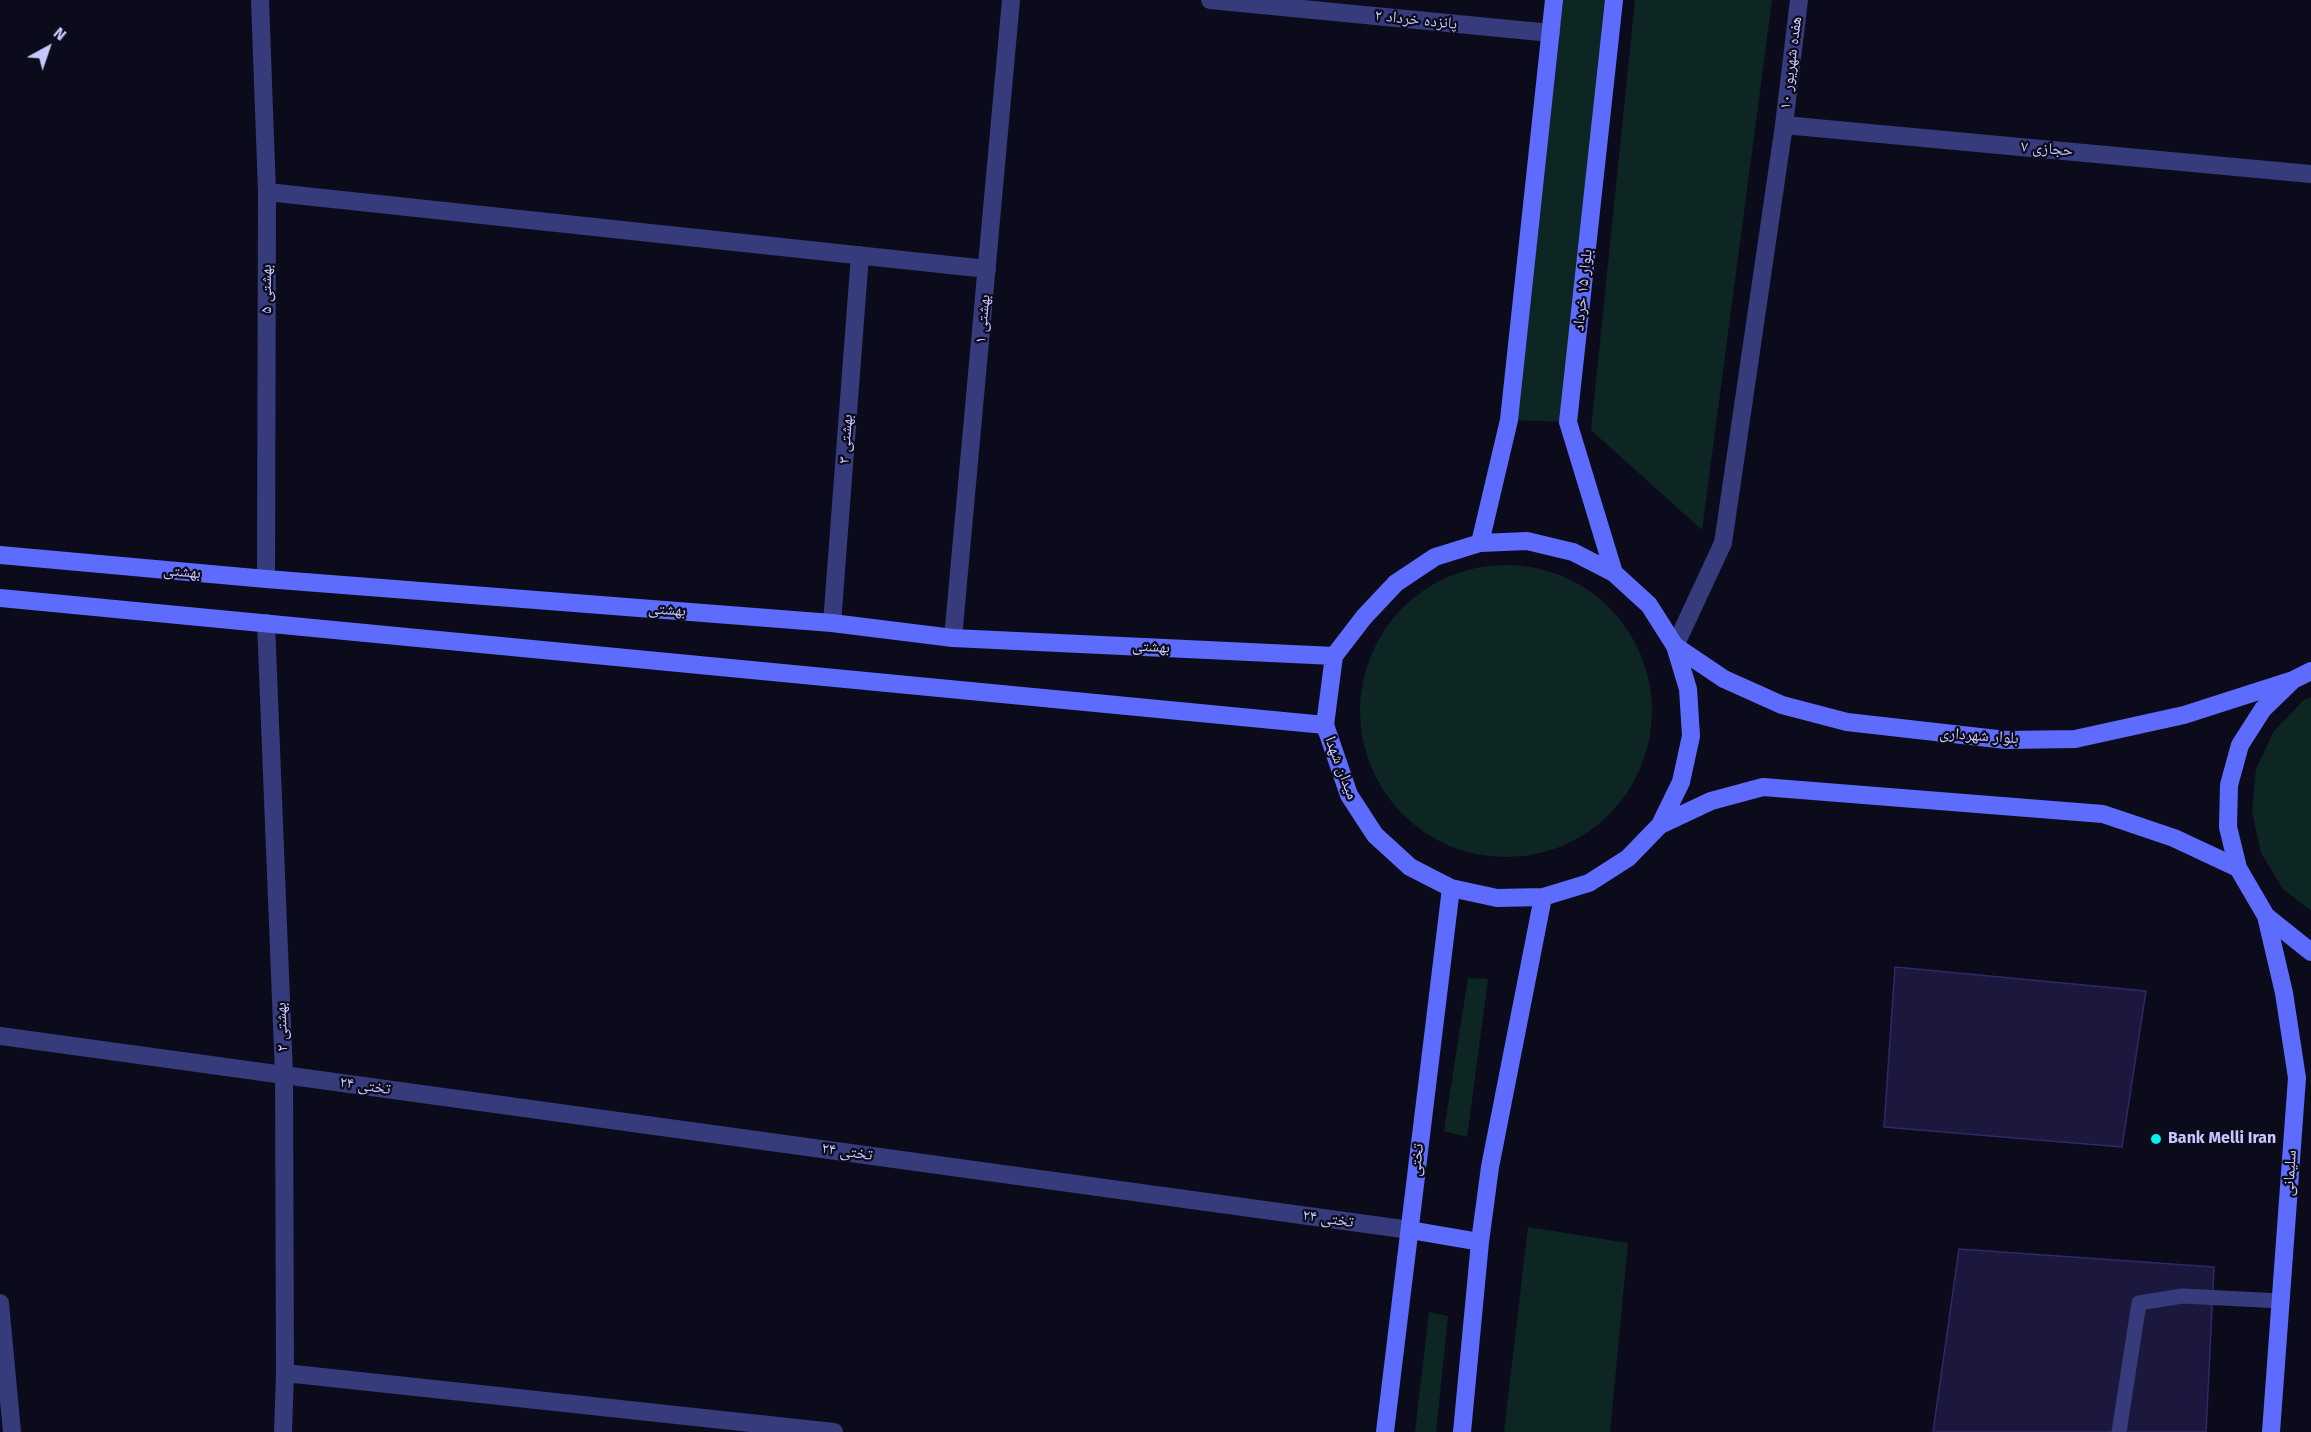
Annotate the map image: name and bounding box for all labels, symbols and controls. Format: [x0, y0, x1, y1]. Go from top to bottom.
street label: پانزده خرداد ۲ [1374, 6, 1458, 34]
street label: هفده شهریور ۱۰ [1776, 15, 1806, 111]
north arrow [18, 18, 78, 78]
text: N [50, 23, 70, 45]
street label: حجازی ۷ [2020, 137, 2074, 161]
street label: بلوار ۱۵ خرداد [1569, 248, 1597, 332]
street label: بهشتی ۵ [257, 264, 277, 314]
street label: بهشتی ۱ [971, 294, 995, 344]
street label: بهشتی ۳ [835, 414, 857, 464]
street label: بهشتی [162, 561, 202, 583]
street label: بهشتی [647, 599, 687, 621]
street label: بهشتی [1132, 636, 1170, 658]
street label: بلوار شهرداری [1939, 724, 2019, 748]
street label: میدان شهدا [1320, 734, 1362, 802]
street label: بهشتی ۲ [272, 1002, 292, 1052]
street label: تختی ۲۴ [338, 1073, 392, 1099]
place label: Bank Melli Iran [2168, 1129, 2276, 1149]
marker: Bank Melli Iran [2149, 1132, 2163, 1146]
street label: تختی ۲۴ [820, 1139, 874, 1165]
street label: تختی [1406, 1143, 1428, 1177]
street label: سلیمانی [2279, 1149, 2301, 1197]
street label: تختی ۲۴ [1301, 1206, 1355, 1232]

